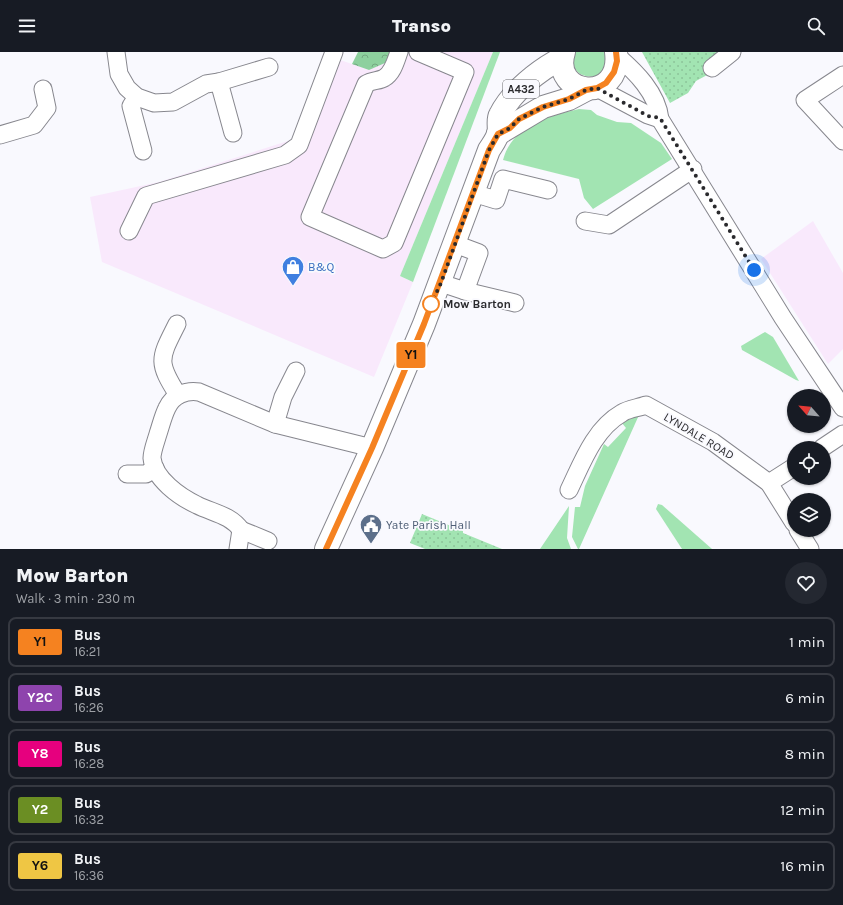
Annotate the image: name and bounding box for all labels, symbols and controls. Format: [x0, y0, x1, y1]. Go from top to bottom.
icon: menu [16, 15, 38, 37]
text: Transo [392, 15, 451, 37]
icon: search [805, 15, 827, 37]
road number: A432 [503, 80, 539, 98]
shop icon: B&Q [280, 254, 306, 287]
place label: B&Q [308, 260, 334, 274]
your location [744, 260, 764, 280]
marker: Mow Barton [422, 295, 440, 313]
place label: Mow Barton [443, 297, 511, 311]
line badge: Y1 [393, 342, 429, 368]
text: Y1 [404, 346, 418, 363]
north arrow [787, 389, 831, 433]
map controls [787, 389, 831, 537]
street label: LYNDALE ROAD [661, 410, 737, 463]
button: locate [787, 441, 831, 485]
button: layers [787, 493, 831, 537]
public building icon: Yate Parish Hall [358, 512, 384, 545]
place label: Yate Parish Hall [386, 518, 471, 532]
button: heart [785, 562, 827, 604]
text: Mow Barton [16, 565, 128, 587]
text: Walk · 3 min · 230 m [16, 591, 135, 606]
text: Bus [74, 626, 101, 644]
text: Y1 [33, 633, 47, 650]
text: 1 min [789, 633, 825, 651]
text: 16:21 [74, 644, 101, 659]
text: Bus [74, 682, 101, 700]
text: Y2C [27, 689, 53, 706]
text: 6 min [785, 689, 825, 707]
text: 16:26 [74, 700, 104, 715]
text: Bus [74, 738, 101, 756]
text: Y8 [31, 745, 49, 762]
text: 8 min [785, 745, 825, 763]
text: 16:28 [74, 756, 104, 771]
text: Bus [74, 794, 101, 812]
text: Y2 [32, 801, 48, 818]
text: 12 min [780, 801, 825, 819]
text: 16:32 [74, 812, 104, 827]
text: Bus [74, 850, 101, 868]
text: Y6 [32, 857, 48, 874]
text: 16 min [780, 857, 825, 875]
text: 16:36 [74, 868, 104, 883]

